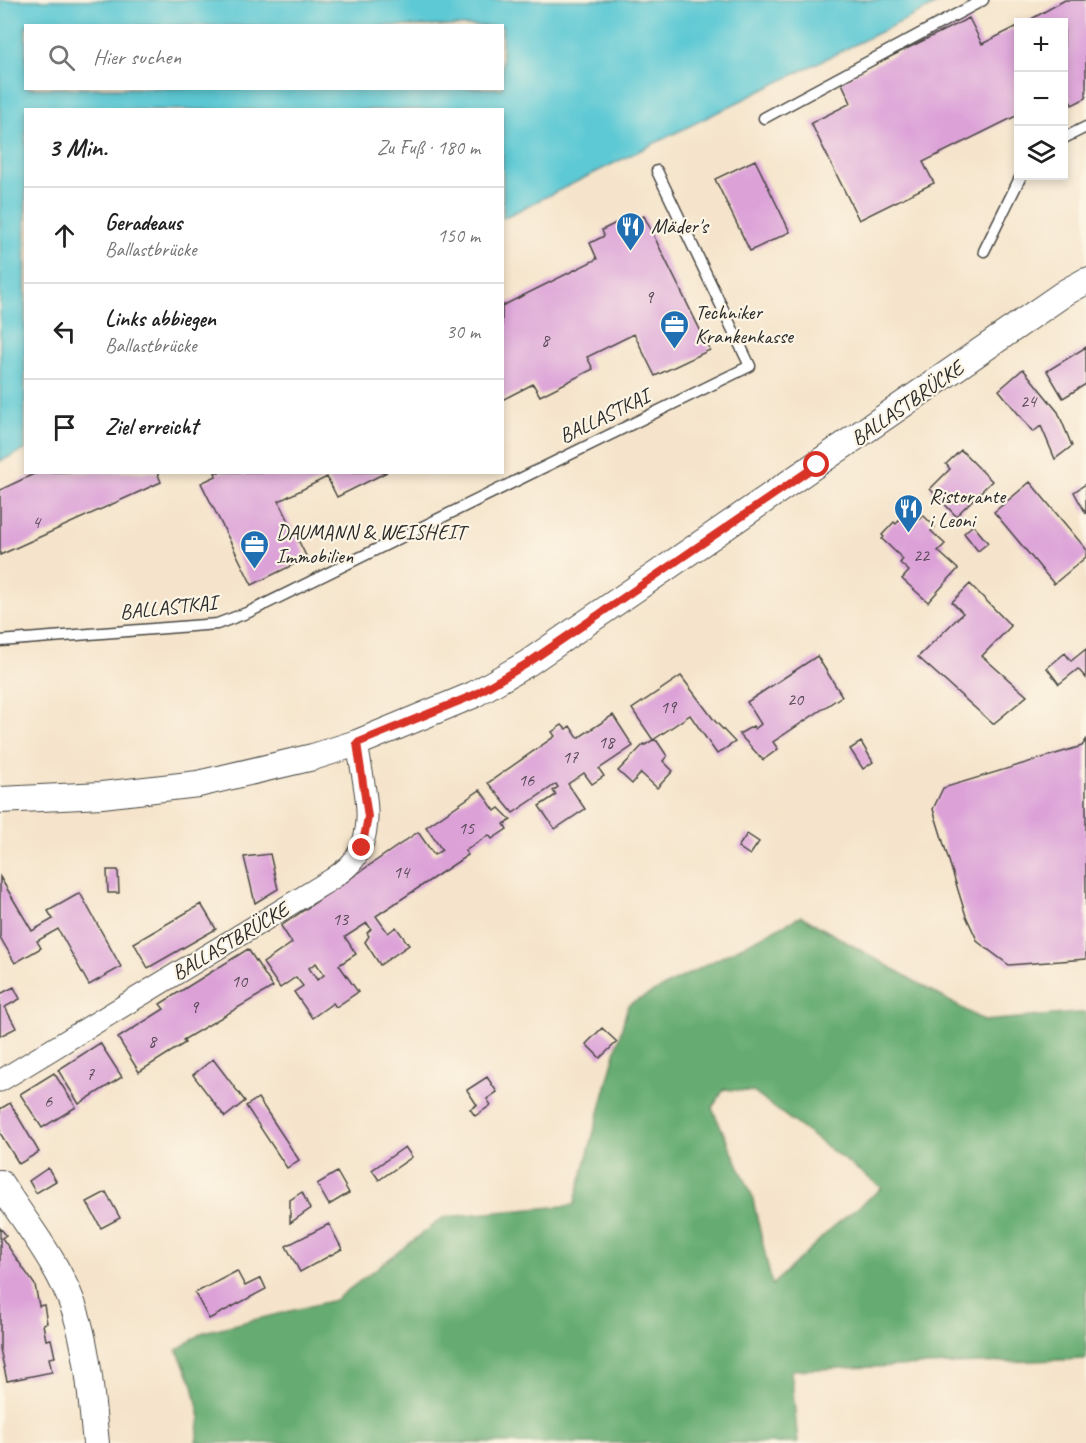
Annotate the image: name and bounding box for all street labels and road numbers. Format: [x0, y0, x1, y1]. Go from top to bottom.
street label: BALLASTBRÜCKE [846, 353, 971, 451]
street label: BALLASTKAI [555, 381, 657, 449]
street label: BALLASTKAI [118, 589, 222, 625]
street label: BALLASTBRÜCKE [167, 895, 295, 986]

